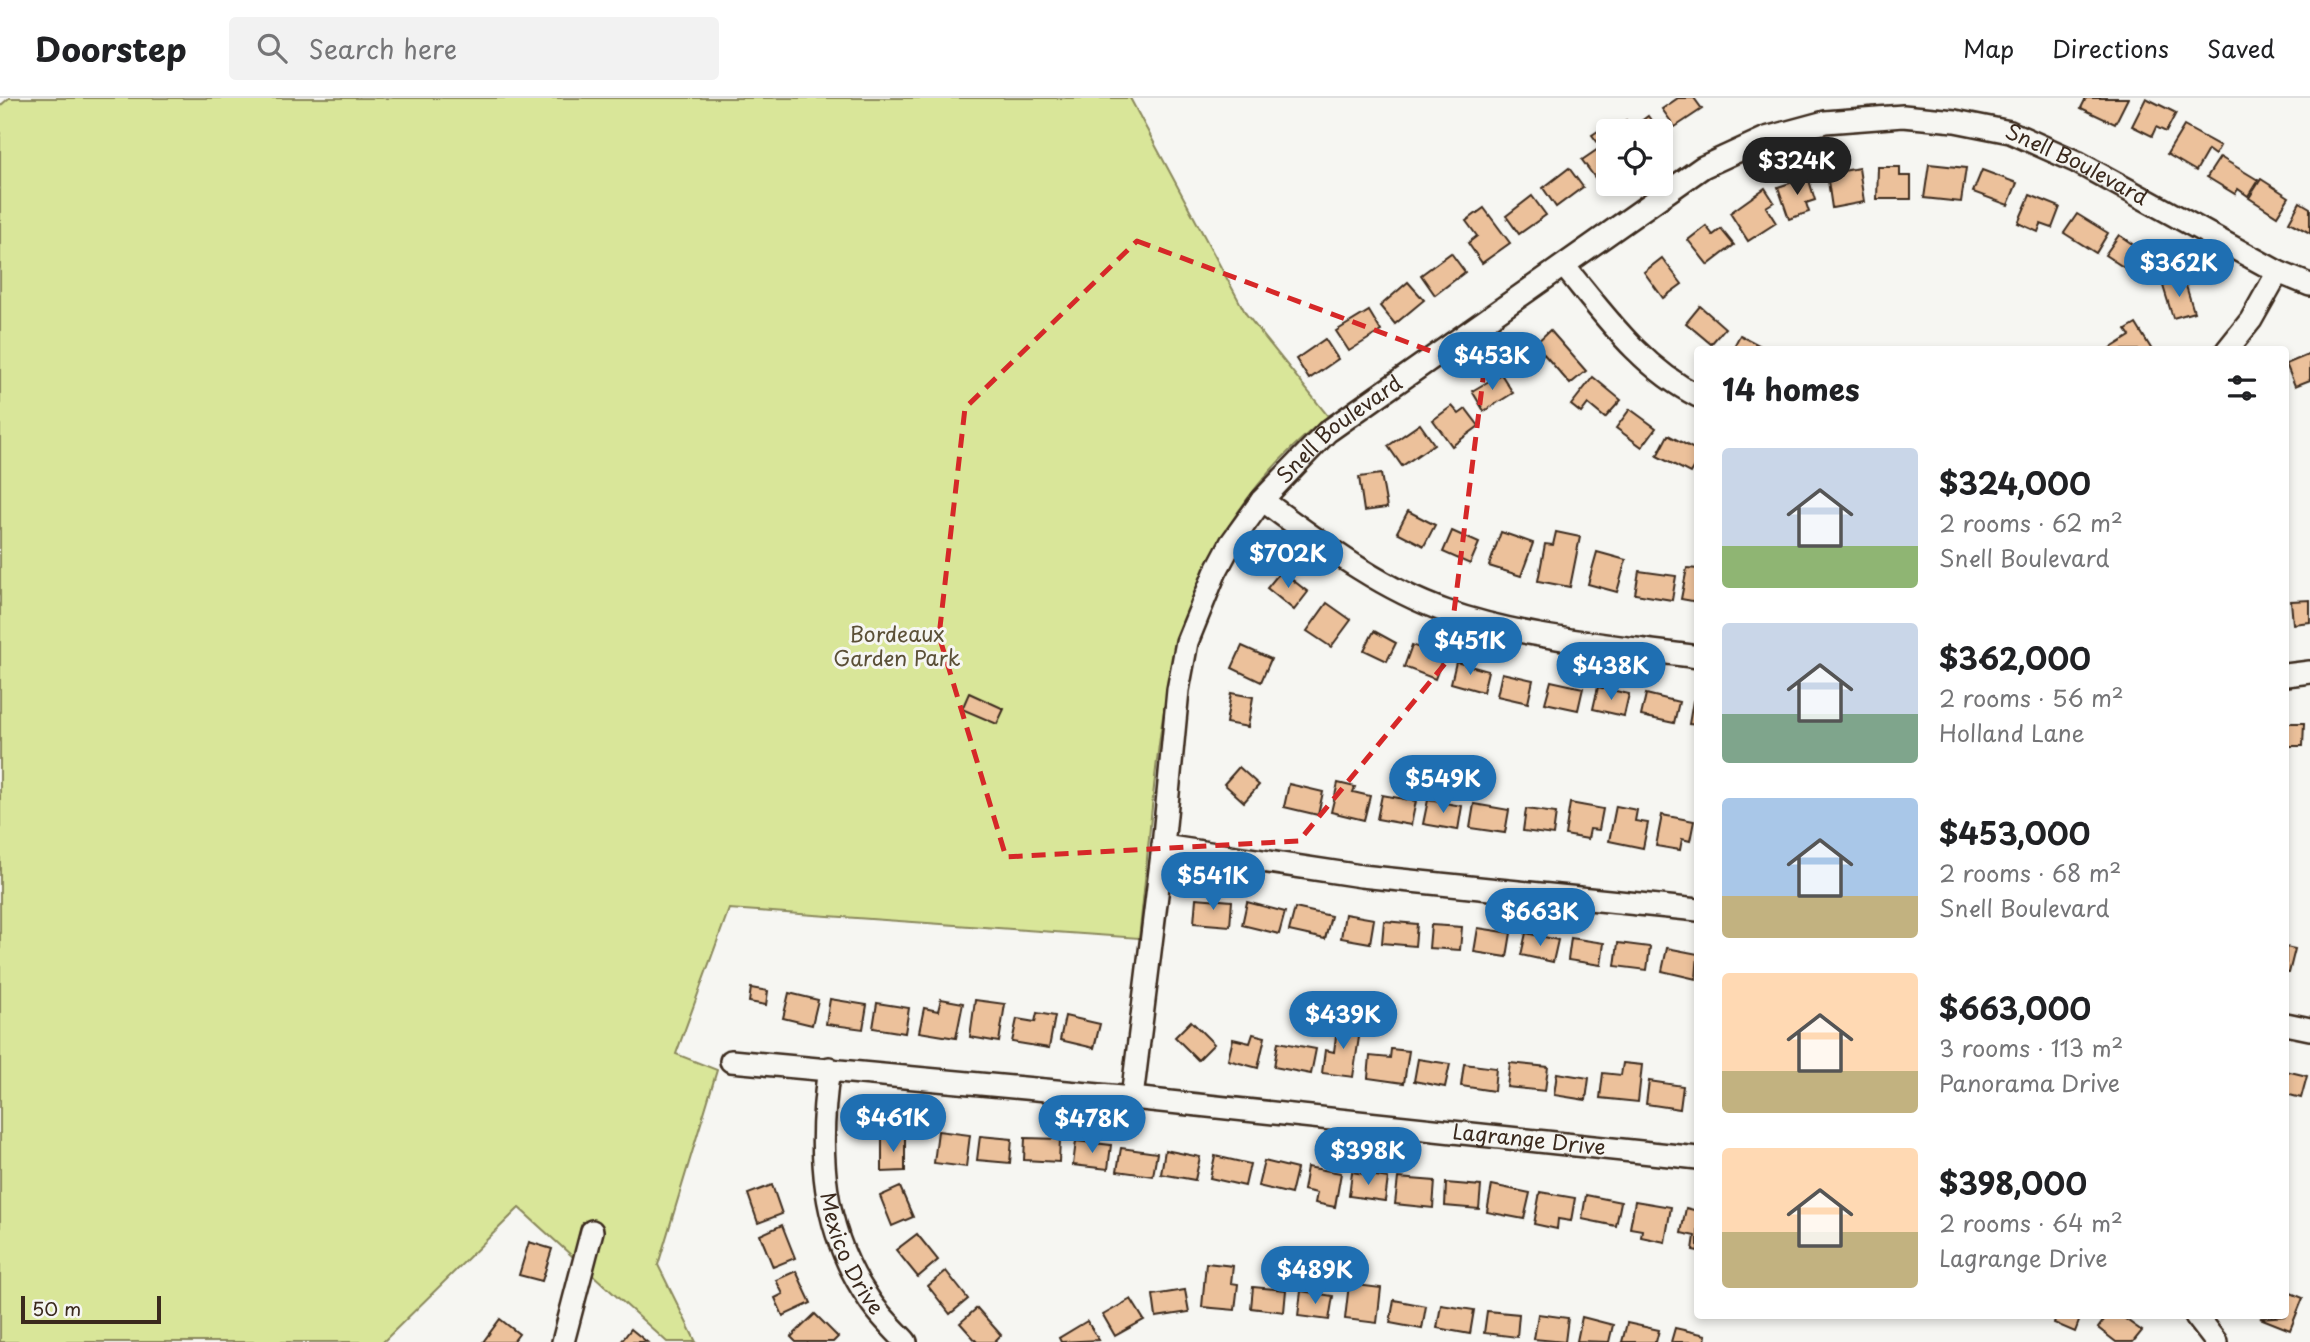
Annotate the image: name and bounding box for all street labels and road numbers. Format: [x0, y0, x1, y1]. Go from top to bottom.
street label: Snell Boulevard [2001, 114, 2155, 212]
street label: Snell Boulevard [1268, 366, 1408, 490]
street label: Lagrange Drive [1451, 1114, 1608, 1162]
street label: Mexico Drive [813, 1189, 893, 1321]

